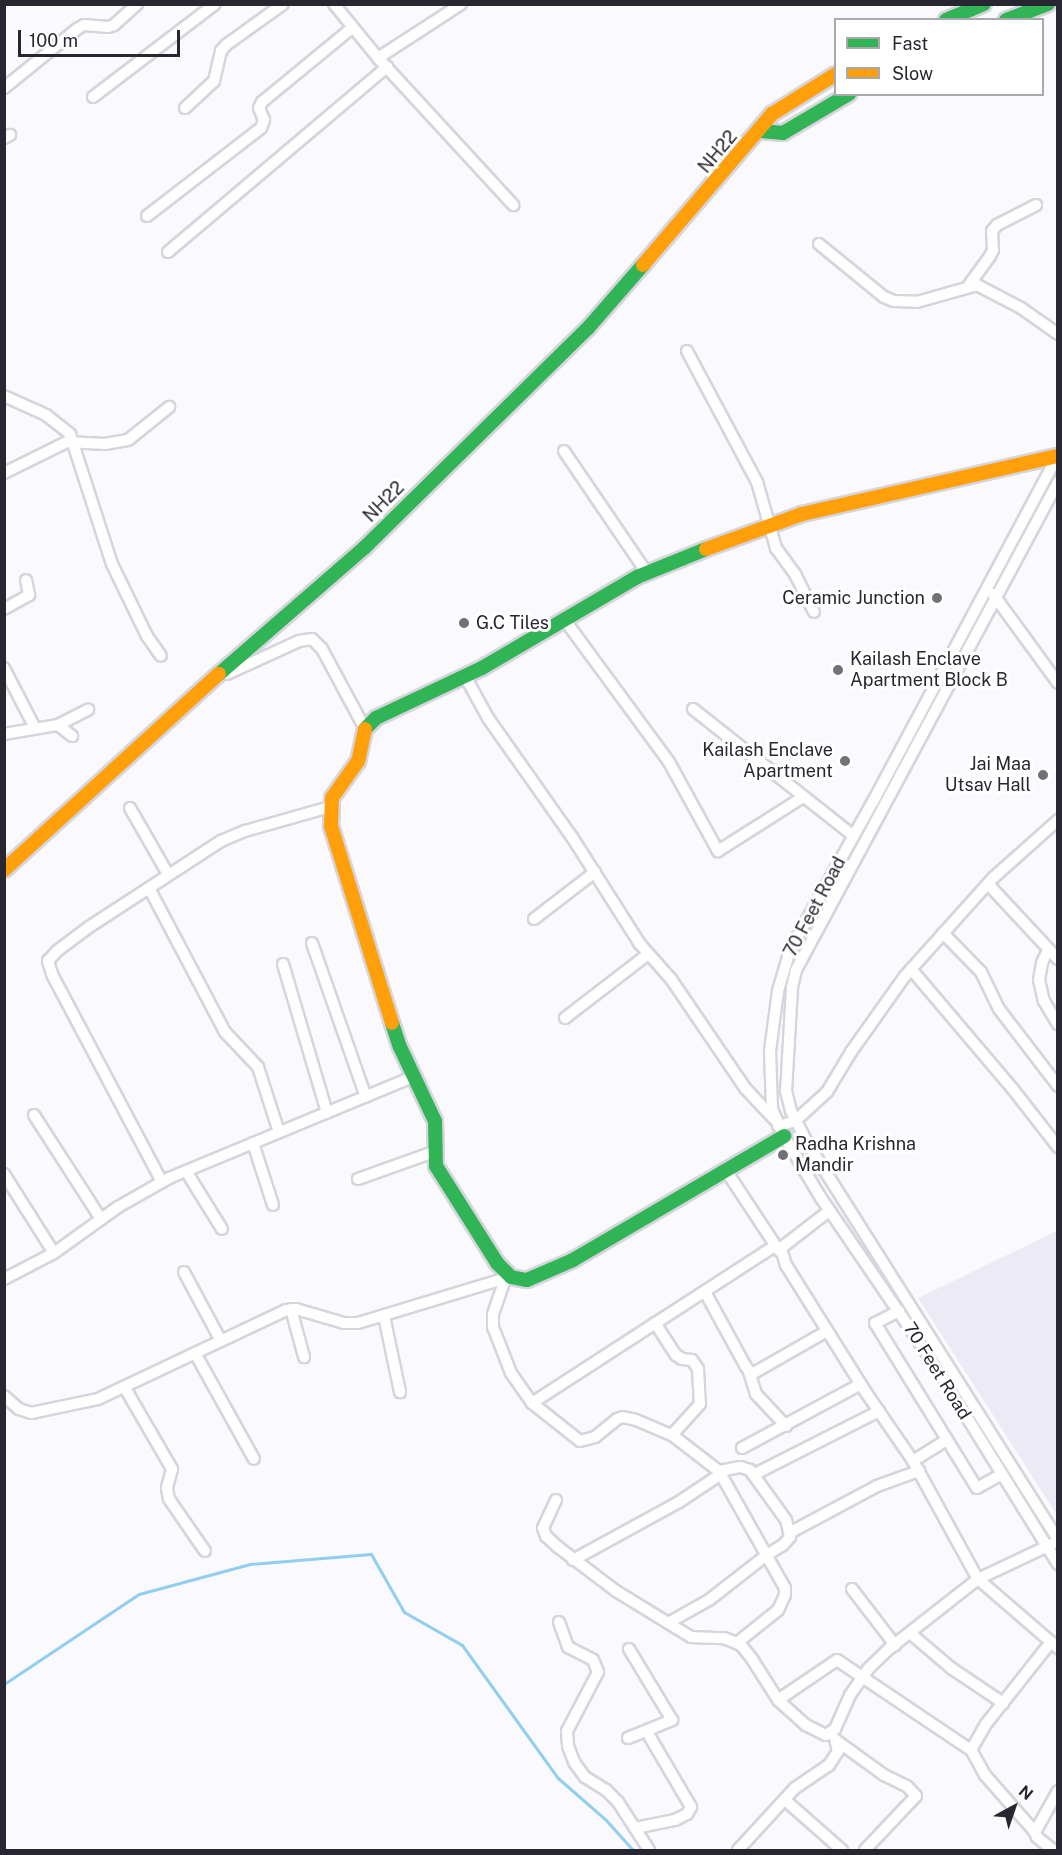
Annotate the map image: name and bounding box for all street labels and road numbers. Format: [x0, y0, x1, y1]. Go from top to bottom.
street label: NH22 [694, 126, 742, 178]
street label: NH22 [359, 477, 409, 527]
street label: 70 Feet Road [780, 853, 850, 961]
street label: 70 Feet Road [899, 1319, 975, 1423]

